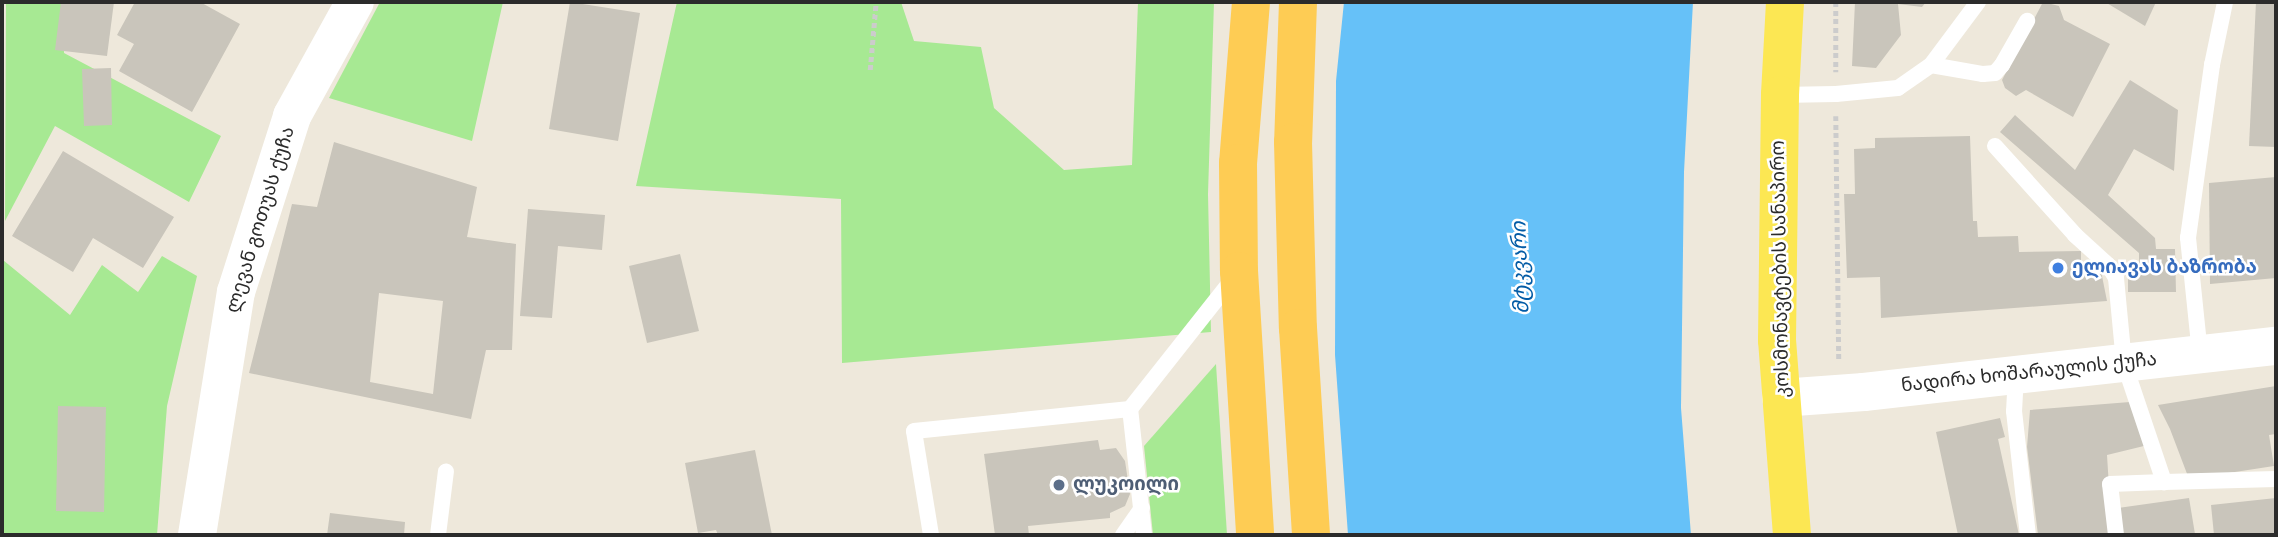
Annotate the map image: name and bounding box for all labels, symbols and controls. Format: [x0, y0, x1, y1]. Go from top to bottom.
street label: ლევან გოთუას ქუჩა [222, 124, 300, 316]
street label: კოსმონავტების სანაპირო [1767, 140, 1795, 398]
water label: მტკვარი [1506, 221, 1534, 315]
place label: ელიავას ბაზრობა [2072, 257, 2257, 279]
marker: ელიავას ბაზრობა [2050, 260, 2066, 276]
street label: ნადირა ხოშარაულის ქუჩა [1900, 348, 2158, 398]
place label: ლუკოილი [1073, 474, 1179, 496]
marker: ლუკოილი [1051, 477, 1067, 493]

